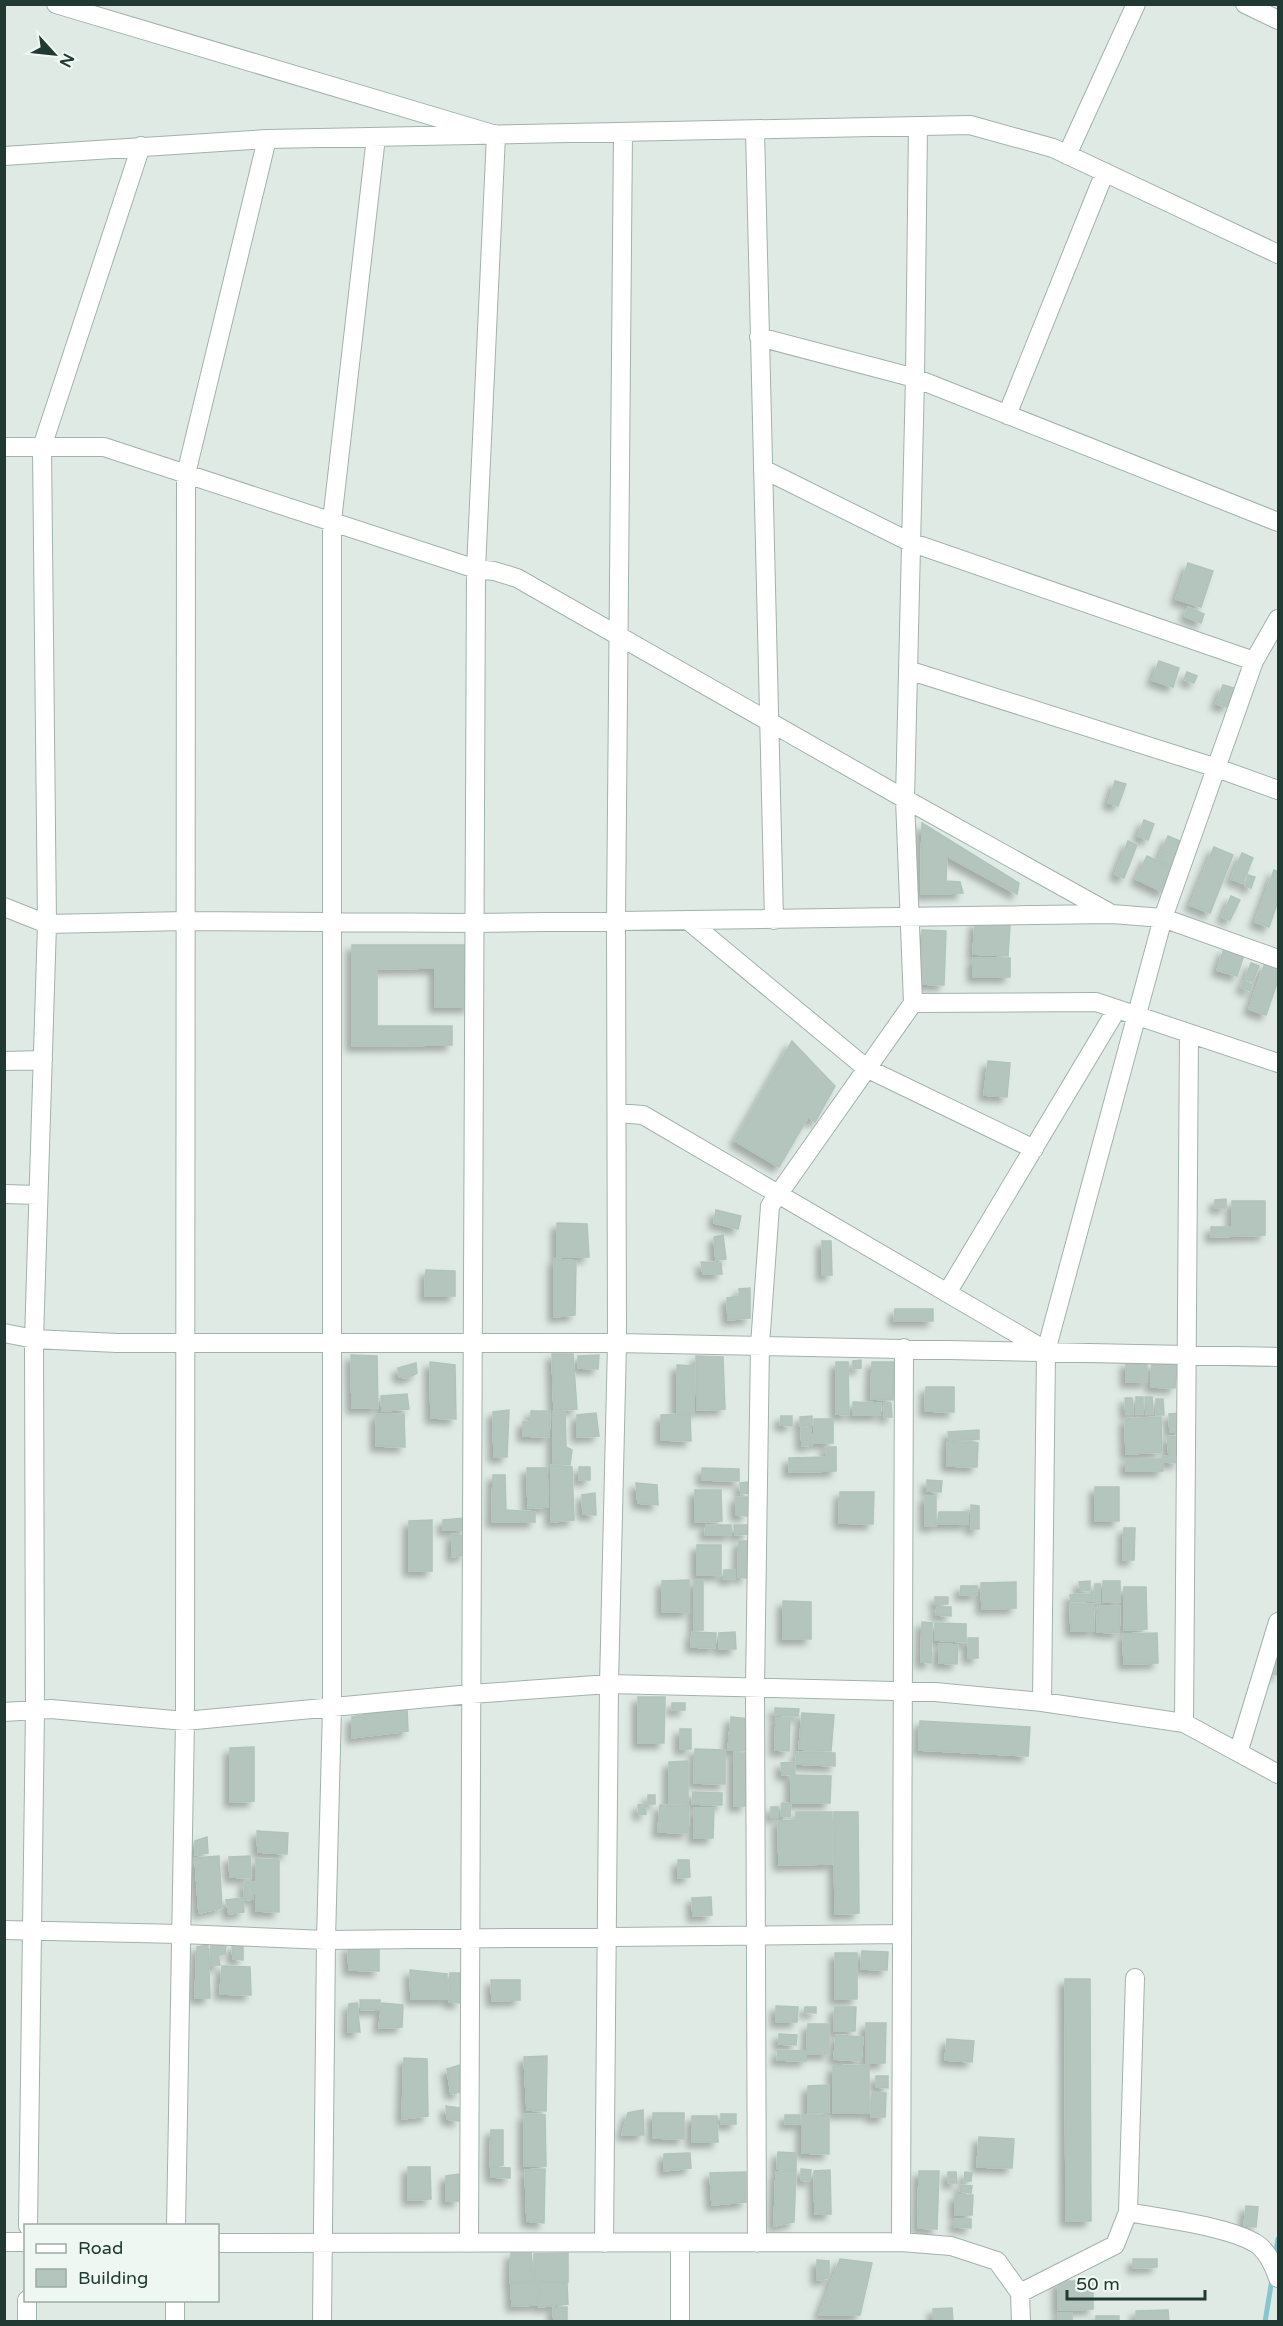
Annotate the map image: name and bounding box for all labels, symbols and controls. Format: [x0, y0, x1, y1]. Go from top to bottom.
north arrow [24, 24, 84, 84]
text: N [55, 50, 78, 71]
legend [24, 2224, 219, 2302]
text: Road [78, 2237, 123, 2259]
scale bar [1067, 2263, 1205, 2301]
text: Building [78, 2267, 148, 2289]
text: 50 m [1076, 2273, 1120, 2295]

